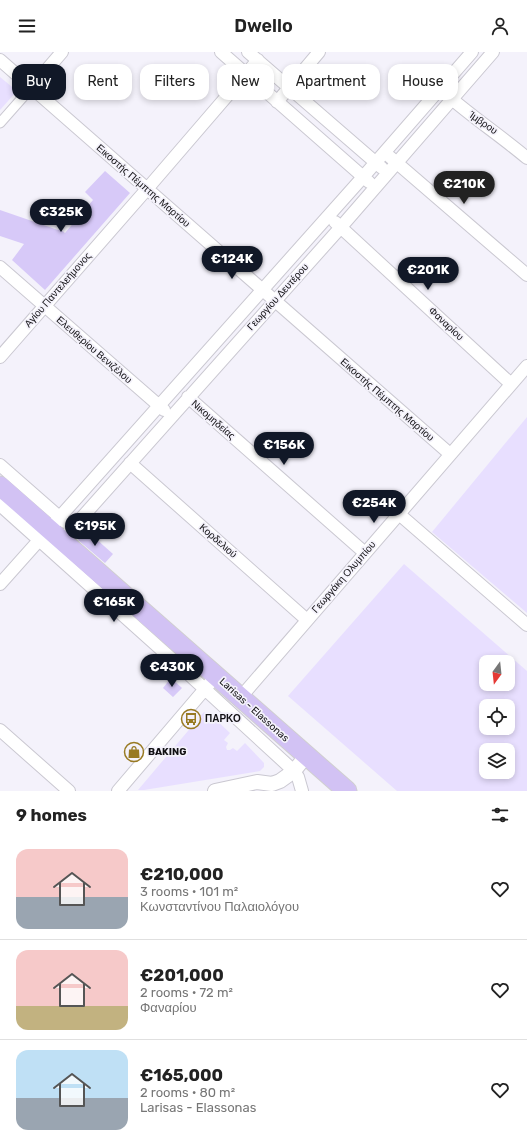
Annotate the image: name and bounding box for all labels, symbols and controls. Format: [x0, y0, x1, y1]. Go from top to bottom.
icon: menu [16, 15, 38, 37]
text: Dwello [234, 15, 293, 37]
icon: person [489, 15, 511, 37]
chip: Buy [12, 64, 66, 100]
chip: Rent [74, 64, 132, 100]
chip: Filters [140, 64, 209, 100]
chip: New [217, 64, 274, 100]
chip: Apartment [282, 64, 380, 100]
chip: House [388, 64, 458, 100]
street label: Ίμβρου [466, 108, 500, 137]
street label: Εικοστής Πέμπτης Μαρτίου [94, 142, 192, 230]
pin: €210K [436, 171, 492, 205]
text: €210K [443, 176, 485, 191]
pin: €325K [33, 199, 89, 233]
text: €325K [39, 204, 83, 219]
pin: €124K [204, 246, 260, 280]
street label: Αγίου Παντελεήμονος [22, 250, 94, 330]
text: €124K [211, 251, 253, 266]
pin: €201K [400, 257, 456, 291]
street label: Γεωργίου Δευτέρου [245, 261, 311, 333]
text: €201K [407, 262, 449, 277]
street label: Φαναρίου [426, 305, 466, 343]
street label: Ελευθερίου Βενιζέλου [54, 314, 134, 386]
street label: Εικοστής Πέμπτης Μαρτίου [338, 356, 436, 444]
street label: Νικομηδείας [189, 398, 237, 442]
pin: €156K [256, 432, 312, 466]
text: €156K [263, 437, 305, 452]
pin: €254K [346, 490, 402, 524]
text: €254K [352, 495, 396, 510]
pin: €195K [67, 513, 123, 547]
text: €195K [74, 518, 116, 533]
street label: Κορδελιού [197, 521, 239, 561]
street label: Γεωργάκη Ολυμπίου [310, 539, 378, 615]
pin: €165K [86, 589, 142, 623]
text: €165K [93, 594, 135, 609]
pin: €430K [144, 654, 200, 688]
north arrow [479, 655, 515, 691]
map controls [479, 655, 515, 779]
text: €430K [149, 659, 195, 674]
street label: Larisas - Elassonas [217, 676, 291, 744]
button: locate [479, 699, 515, 735]
bus stop icon: ΠΑΡΚΟ [180, 708, 202, 730]
place label: ΠΑΡΚΟ [205, 713, 241, 725]
shop icon: BAKING [123, 741, 145, 763]
button: layers [479, 743, 515, 779]
place label: BAKING [148, 746, 186, 758]
icon: filters [489, 804, 511, 826]
text: 9 homes [16, 805, 87, 825]
text: €210,000 [140, 864, 224, 884]
icon: home [48, 865, 96, 913]
icon: heart [489, 878, 511, 900]
text: 3 rooms · 101 m² [140, 884, 238, 899]
text: Κωνσταντίνου Παλαιολόγου [140, 899, 299, 914]
text: €201,000 [140, 965, 224, 985]
icon: home [48, 966, 96, 1014]
icon: heart [489, 979, 511, 1001]
text: 2 rooms · 72 m² [140, 985, 233, 1000]
text: Φαναρίου [140, 1000, 197, 1015]
text: €165,000 [140, 1065, 223, 1085]
icon: home [48, 1066, 96, 1114]
icon: heart [489, 1079, 511, 1101]
text: 2 rooms · 80 m² [140, 1085, 235, 1100]
text: Larisas - Elassonas [140, 1100, 256, 1115]

